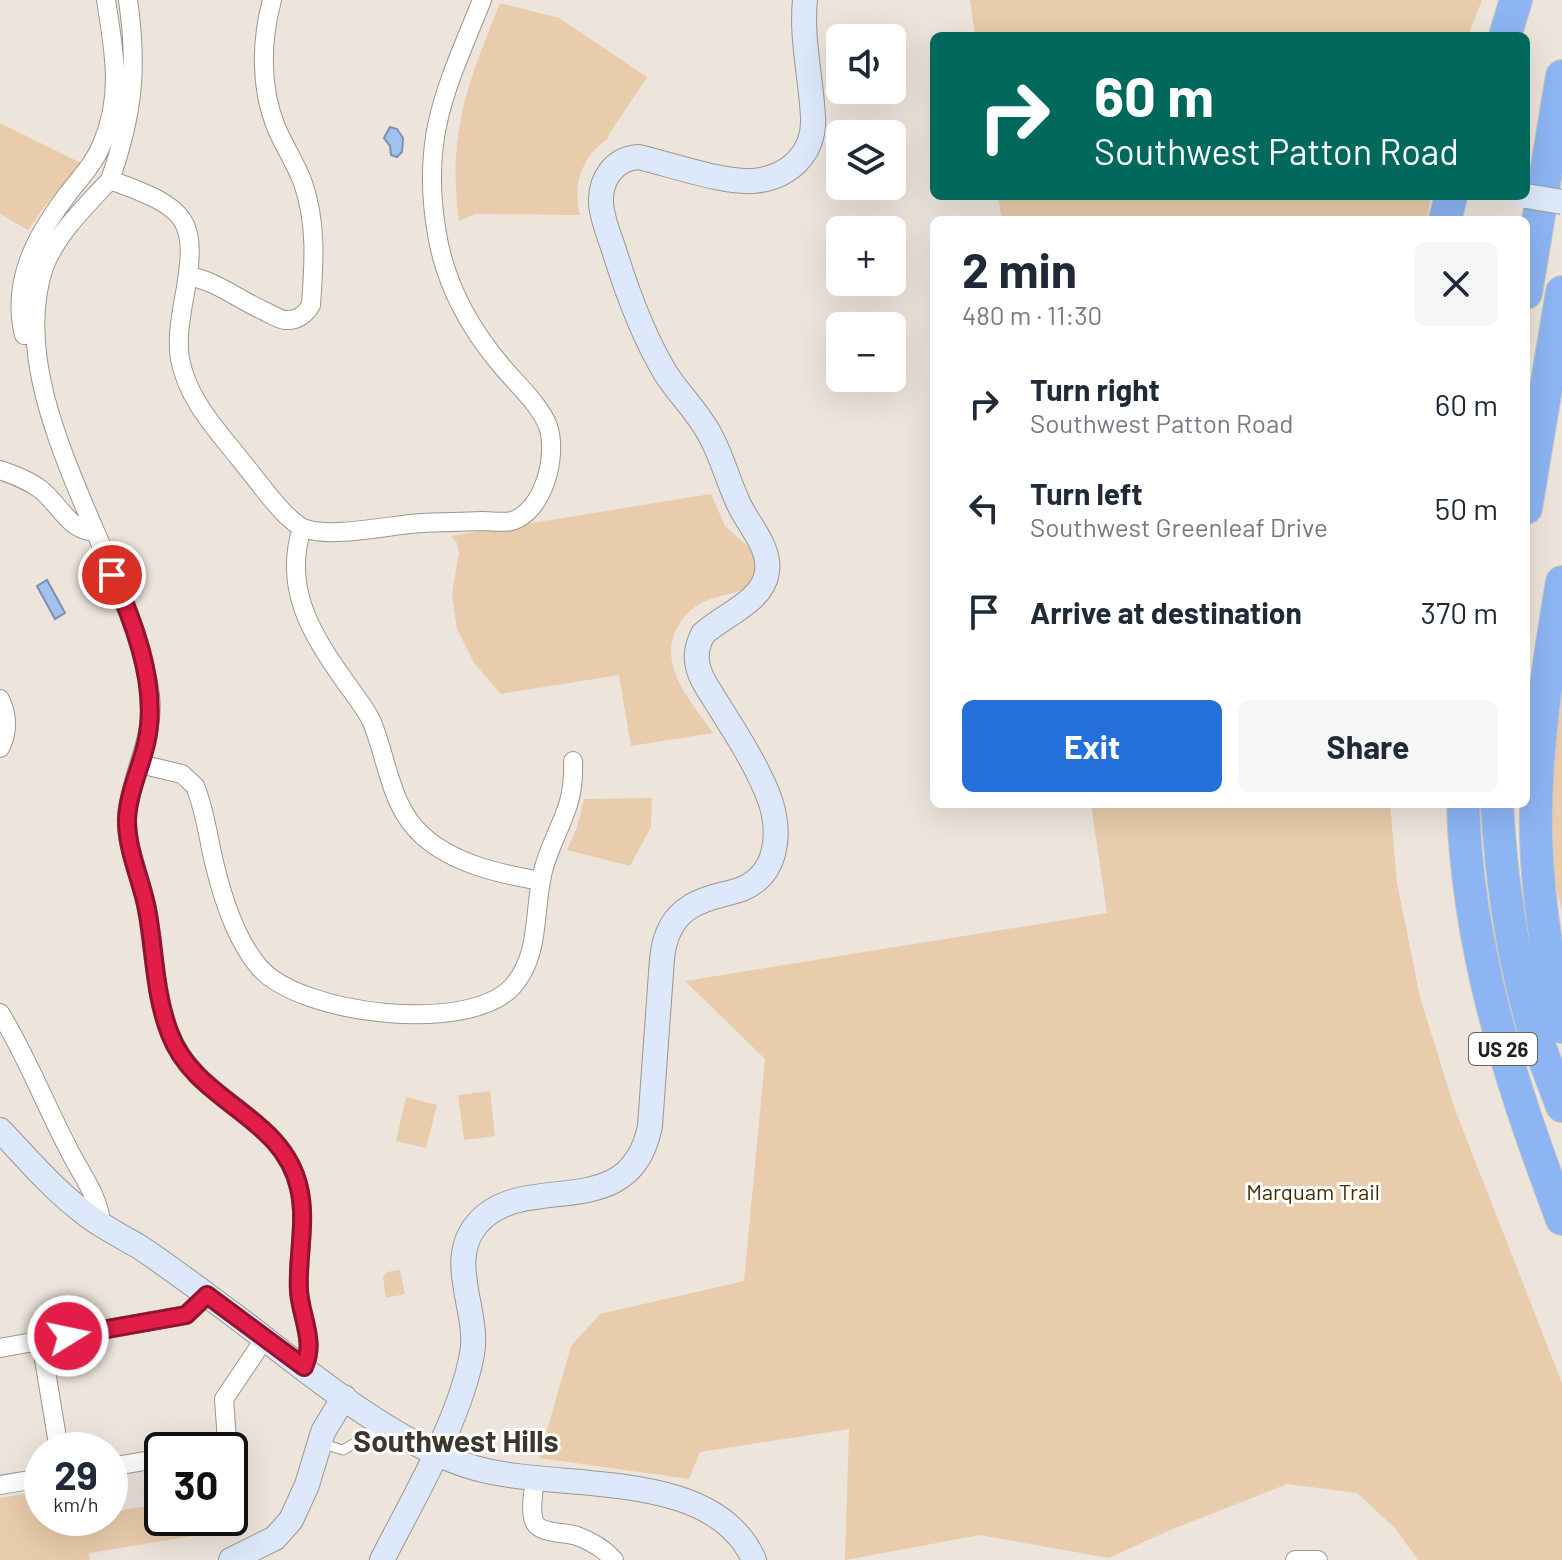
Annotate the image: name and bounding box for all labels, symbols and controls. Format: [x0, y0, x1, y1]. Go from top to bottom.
map controls [826, 24, 906, 392]
button: sound [826, 24, 906, 104]
text: 60 m [1094, 61, 1214, 128]
icon: right [962, 64, 1066, 168]
button: layers [826, 120, 906, 200]
text: Southwest Patton Road [1094, 129, 1459, 172]
button: + [826, 216, 906, 296]
text: 2 min [962, 240, 1077, 298]
button: close [1414, 242, 1498, 326]
text: 480 m · 11:30 [962, 299, 1102, 330]
button: − [826, 312, 906, 392]
text: Turn right [1030, 371, 1160, 407]
icon: right [962, 382, 1006, 426]
text: 60 m [1435, 386, 1498, 422]
text: Southwest Patton Road [1030, 407, 1294, 438]
text: Turn left [1030, 475, 1143, 511]
icon: left [962, 486, 1006, 530]
text: 50 m [1435, 490, 1498, 526]
text: Southwest Greenleaf Drive [1030, 511, 1328, 542]
pin [78, 541, 146, 609]
icon: arrive [90, 553, 134, 597]
icon: arrive [962, 590, 1006, 634]
text: Arrive at destination [1030, 594, 1302, 630]
text: 370 m [1421, 594, 1498, 630]
button: Exit [962, 700, 1222, 792]
button: Share [1238, 700, 1498, 792]
road number: US 26 [1469, 1033, 1537, 1065]
park label: Marquam Trail [1246, 1178, 1380, 1204]
position arrow [26, 1294, 110, 1378]
district label: Southwest Hills [353, 1422, 559, 1458]
speed limit sign: 30 [144, 1432, 248, 1536]
text: 29 [54, 1450, 98, 1498]
text: km/h [53, 1492, 99, 1516]

